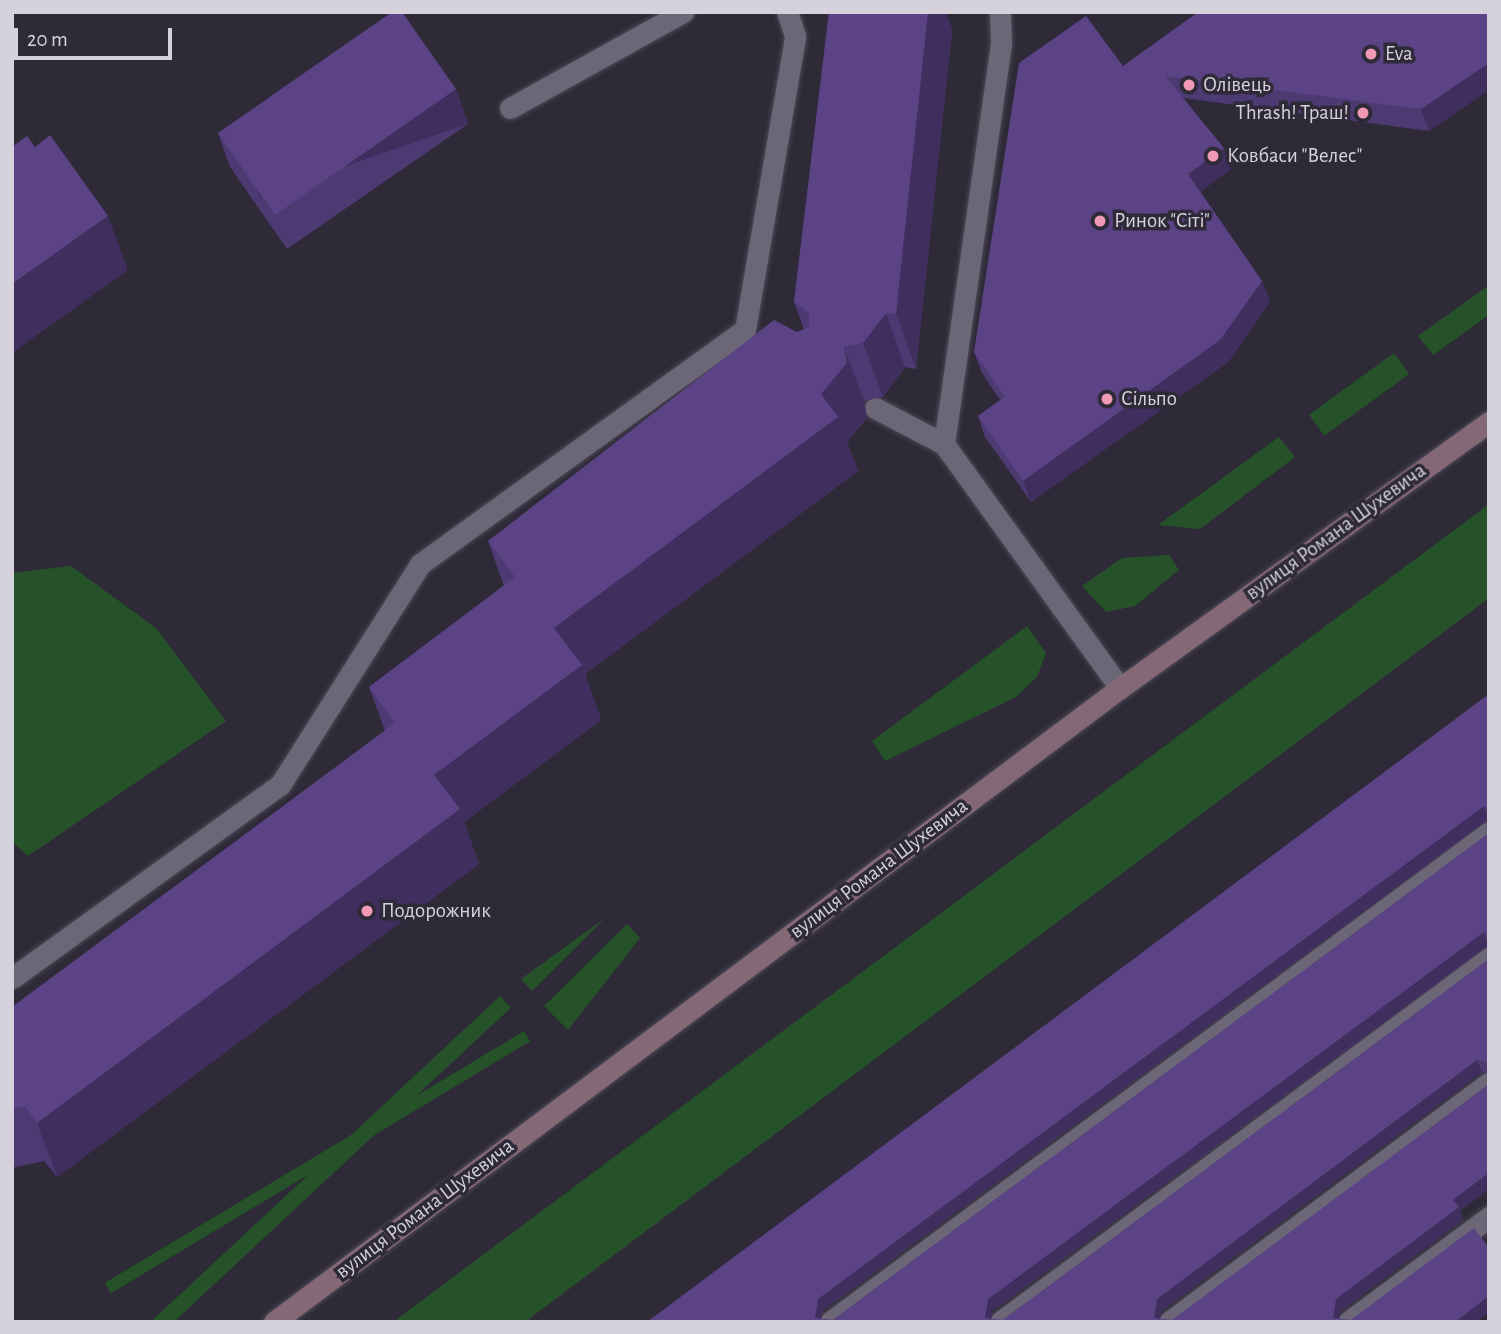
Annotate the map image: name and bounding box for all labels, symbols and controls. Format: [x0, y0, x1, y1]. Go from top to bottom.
scale bar [18, 14, 175, 58]
text: 20 m [27, 29, 68, 50]
place label: Eva [1385, 41, 1413, 67]
marker: Eva [1363, 46, 1379, 62]
place label: Олівець [1203, 72, 1271, 98]
marker: Олівець [1181, 77, 1197, 93]
place label: Thrash! Траш! [1236, 100, 1349, 126]
marker: Thrash! Траш! [1355, 105, 1371, 121]
place label: Ковбаси "Велес" [1227, 143, 1362, 169]
marker: Ковбаси "Велес" [1205, 148, 1221, 164]
place label: Ринок "Сіті" [1114, 208, 1210, 234]
marker: Ринок "Сіті" [1092, 213, 1108, 229]
place label: Сільпо [1121, 386, 1177, 412]
marker: Сільпо [1099, 391, 1115, 407]
street label: вулиця Романа Шухевича [1241, 458, 1431, 606]
street label: вулиця Романа Шухевича [785, 794, 973, 944]
place label: Подорожник [381, 898, 491, 924]
marker: Подорожник [359, 903, 375, 919]
street label: вулиця Романа Шухевича [331, 1134, 519, 1284]

